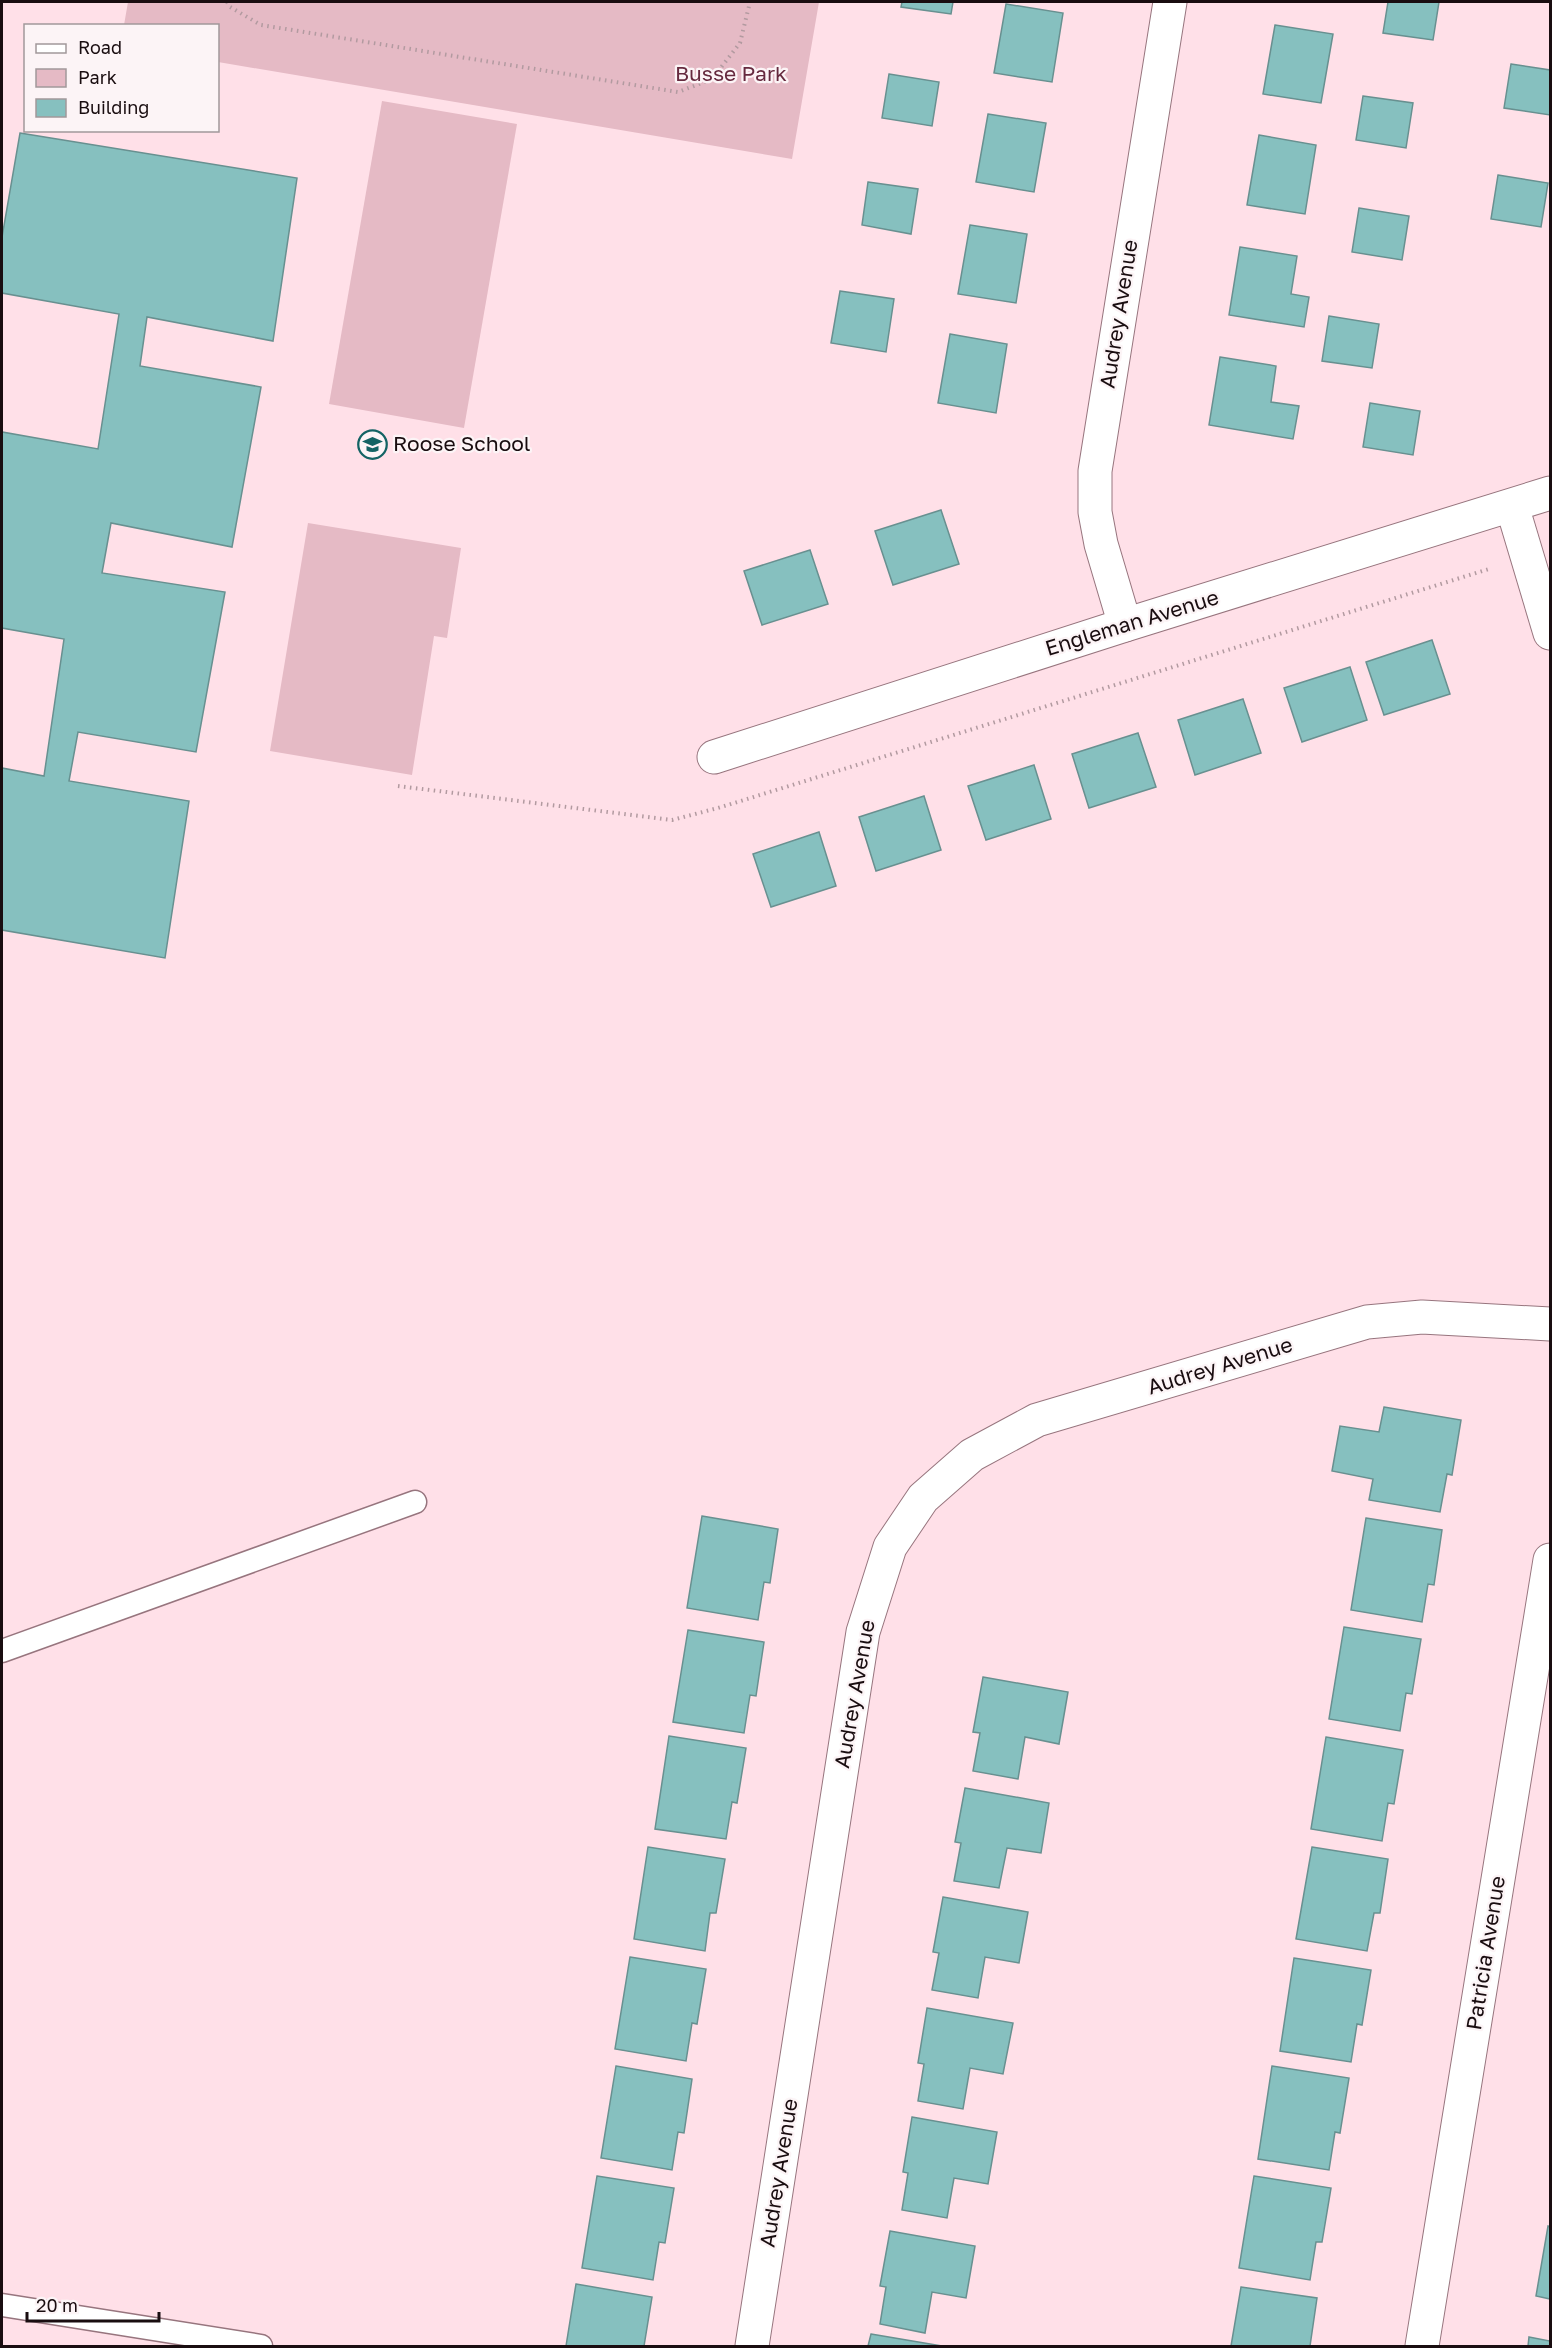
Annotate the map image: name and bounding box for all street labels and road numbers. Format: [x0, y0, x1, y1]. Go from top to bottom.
street label: Audrey Avenue [1093, 238, 1143, 390]
street label: Engleman Avenue [1042, 583, 1222, 661]
street label: Audrey Avenue [1144, 1331, 1295, 1399]
street label: Audrey Avenue [828, 1618, 880, 1770]
street label: Patricia Avenue [1460, 1874, 1510, 2032]
street label: Audrey Avenue [753, 2097, 803, 2249]

